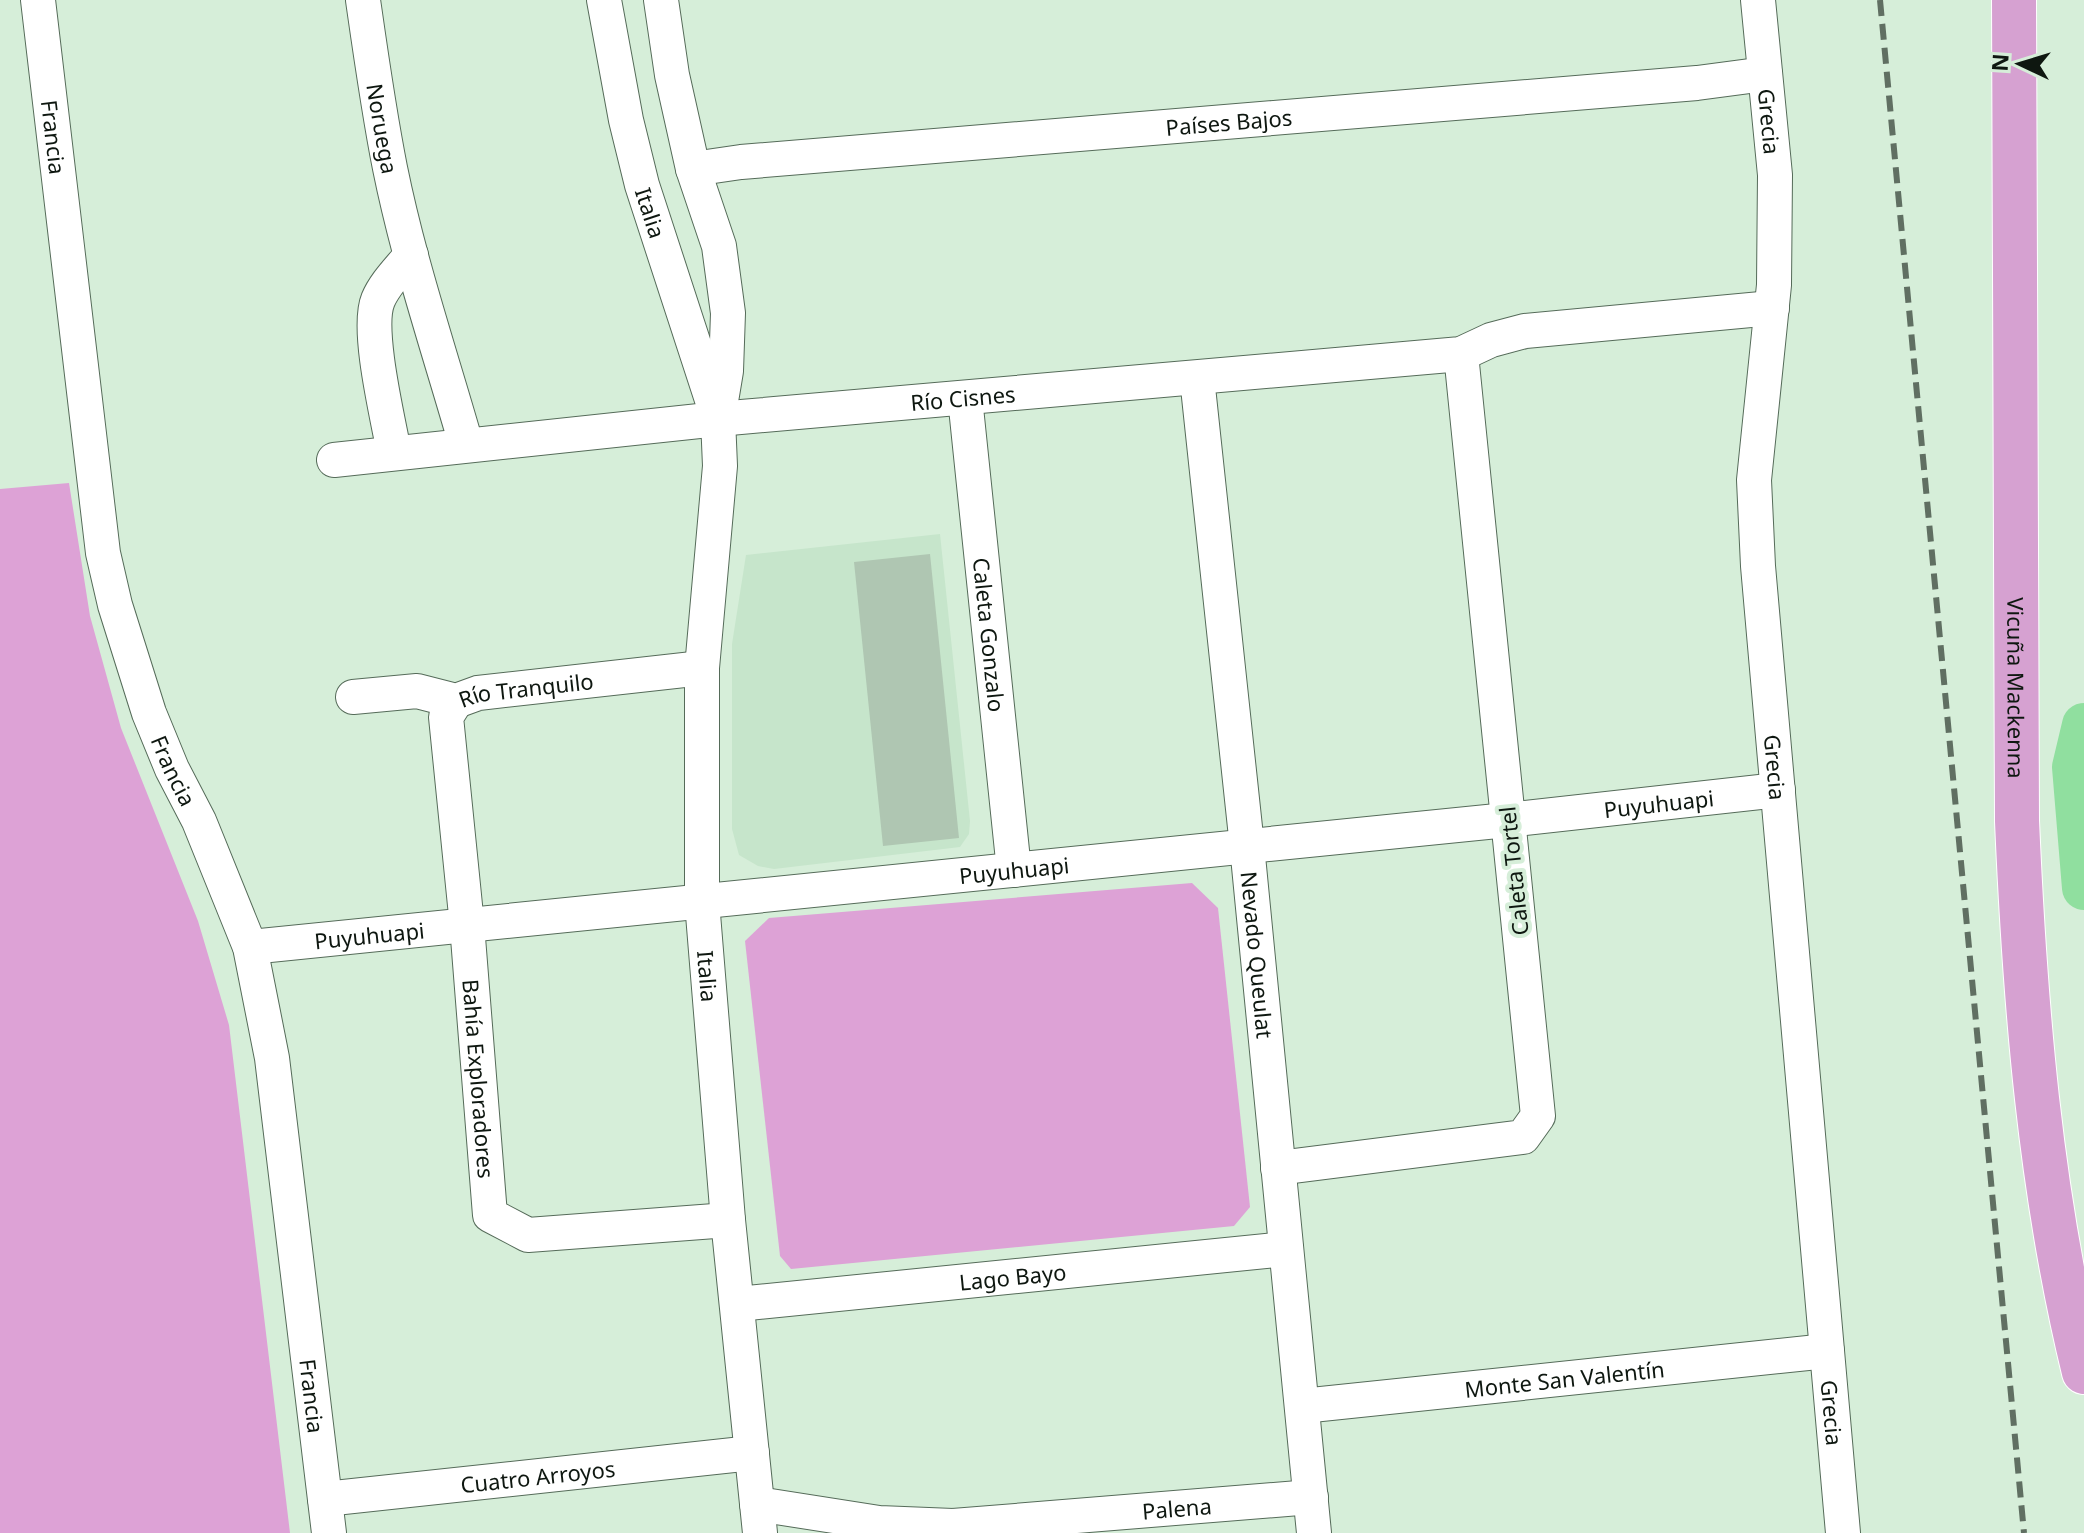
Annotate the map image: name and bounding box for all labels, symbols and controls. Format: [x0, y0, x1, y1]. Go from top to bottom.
north arrow [1980, 24, 2060, 104]
text: N [1983, 53, 2015, 73]
street label: Noruega [360, 81, 406, 176]
street label: Grecia [1752, 87, 1788, 156]
street label: Francia [35, 98, 73, 176]
street label: Países Bajos [1164, 102, 1293, 142]
street label: Italia [629, 184, 673, 242]
street label: Río Cisnes [909, 378, 1017, 417]
street label: Caleta Gonzalo [967, 556, 1012, 713]
street label: Vicuña Mackenna [2001, 597, 2032, 779]
street label: Río Tranquilo [454, 665, 595, 714]
street label: Francia [145, 731, 203, 811]
street label: Grecia [1758, 733, 1794, 801]
street label: Puyuhuapi [1602, 782, 1715, 824]
street label: Caleta Tortel [1491, 805, 1535, 937]
street label: Puyuhuapi [958, 849, 1071, 890]
street label: Nevado Queulat [1235, 870, 1281, 1040]
street label: Puyuhuapi [313, 914, 426, 955]
street label: Italia [691, 949, 725, 1003]
street label: Bahía Exploradores [456, 978, 502, 1179]
street label: Lago Bayo [958, 1256, 1068, 1297]
street label: Monte San Valentín [1463, 1353, 1666, 1404]
street label: Francia [293, 1357, 332, 1435]
street label: Grecia [1815, 1379, 1850, 1447]
street label: Cuatro Arroyos [459, 1453, 617, 1499]
street label: Palena [1141, 1490, 1213, 1526]

